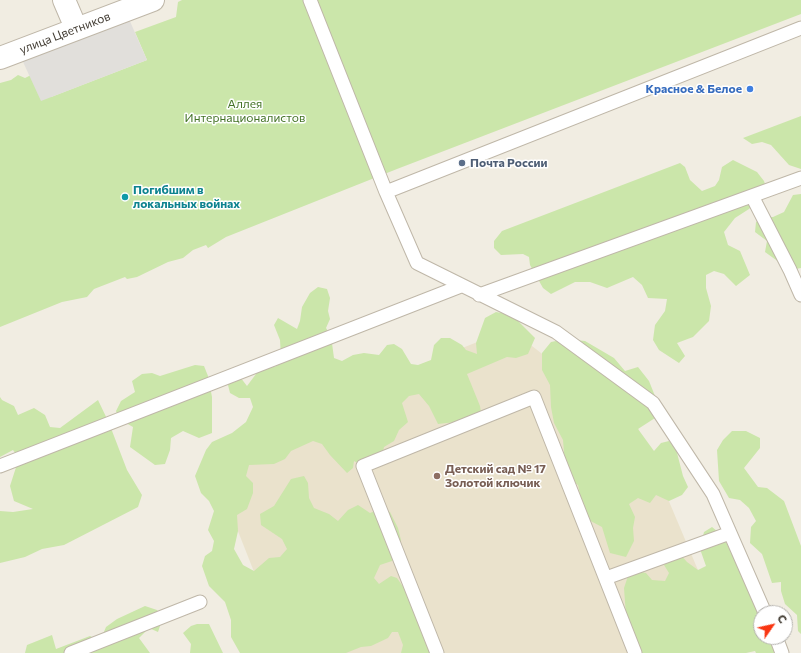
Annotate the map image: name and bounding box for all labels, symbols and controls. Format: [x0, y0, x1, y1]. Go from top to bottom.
street label: улица Цветников [18, 9, 112, 57]
place label: Красное & Белое [646, 82, 742, 96]
marker: Красное & Белое [745, 84, 755, 94]
park label: Аллея Интернационалистов [185, 97, 305, 125]
place label: Почта России [470, 156, 548, 170]
marker: Почта России [457, 158, 467, 168]
place label: Погибшим в локальных войнах [133, 183, 240, 211]
marker: Погибшим в локальных войнах [120, 192, 130, 202]
place label: Детский сад № 17 Золотой ключик [445, 462, 546, 490]
marker: Детский сад № 17 Золотой ключик [432, 471, 442, 481]
north arrow [753, 605, 793, 645]
text: С [775, 612, 790, 625]

